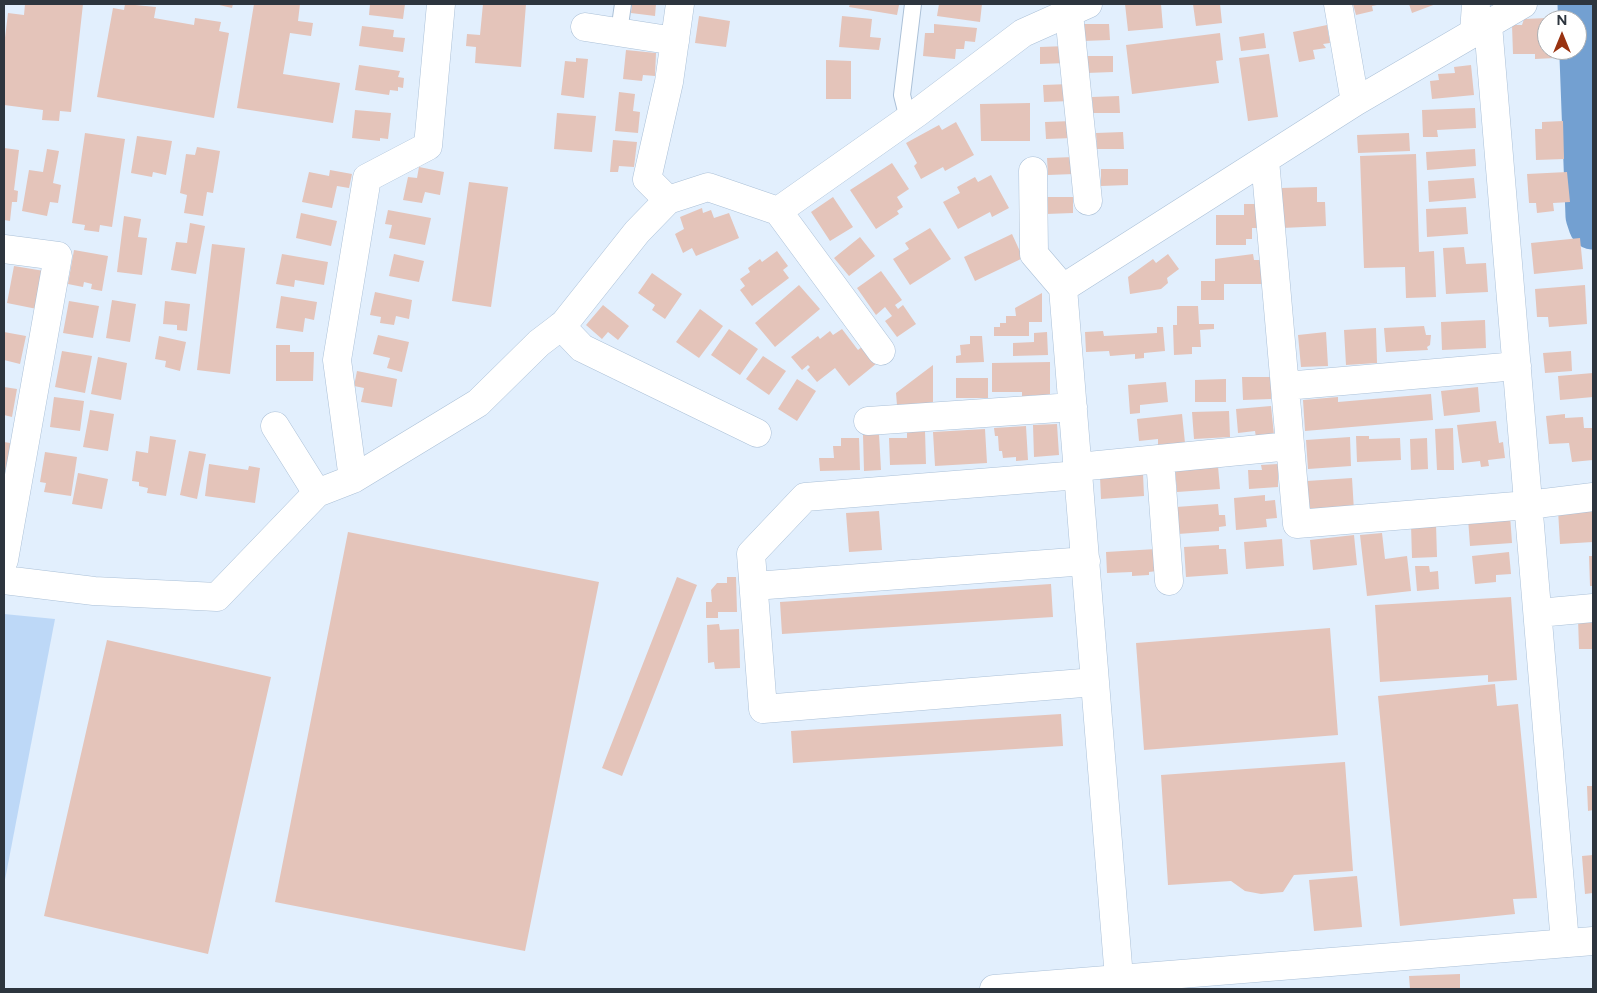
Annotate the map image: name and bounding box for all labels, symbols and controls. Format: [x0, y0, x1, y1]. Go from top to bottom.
north arrow [1537, 10, 1587, 60]
text: N [1557, 12, 1567, 29]

